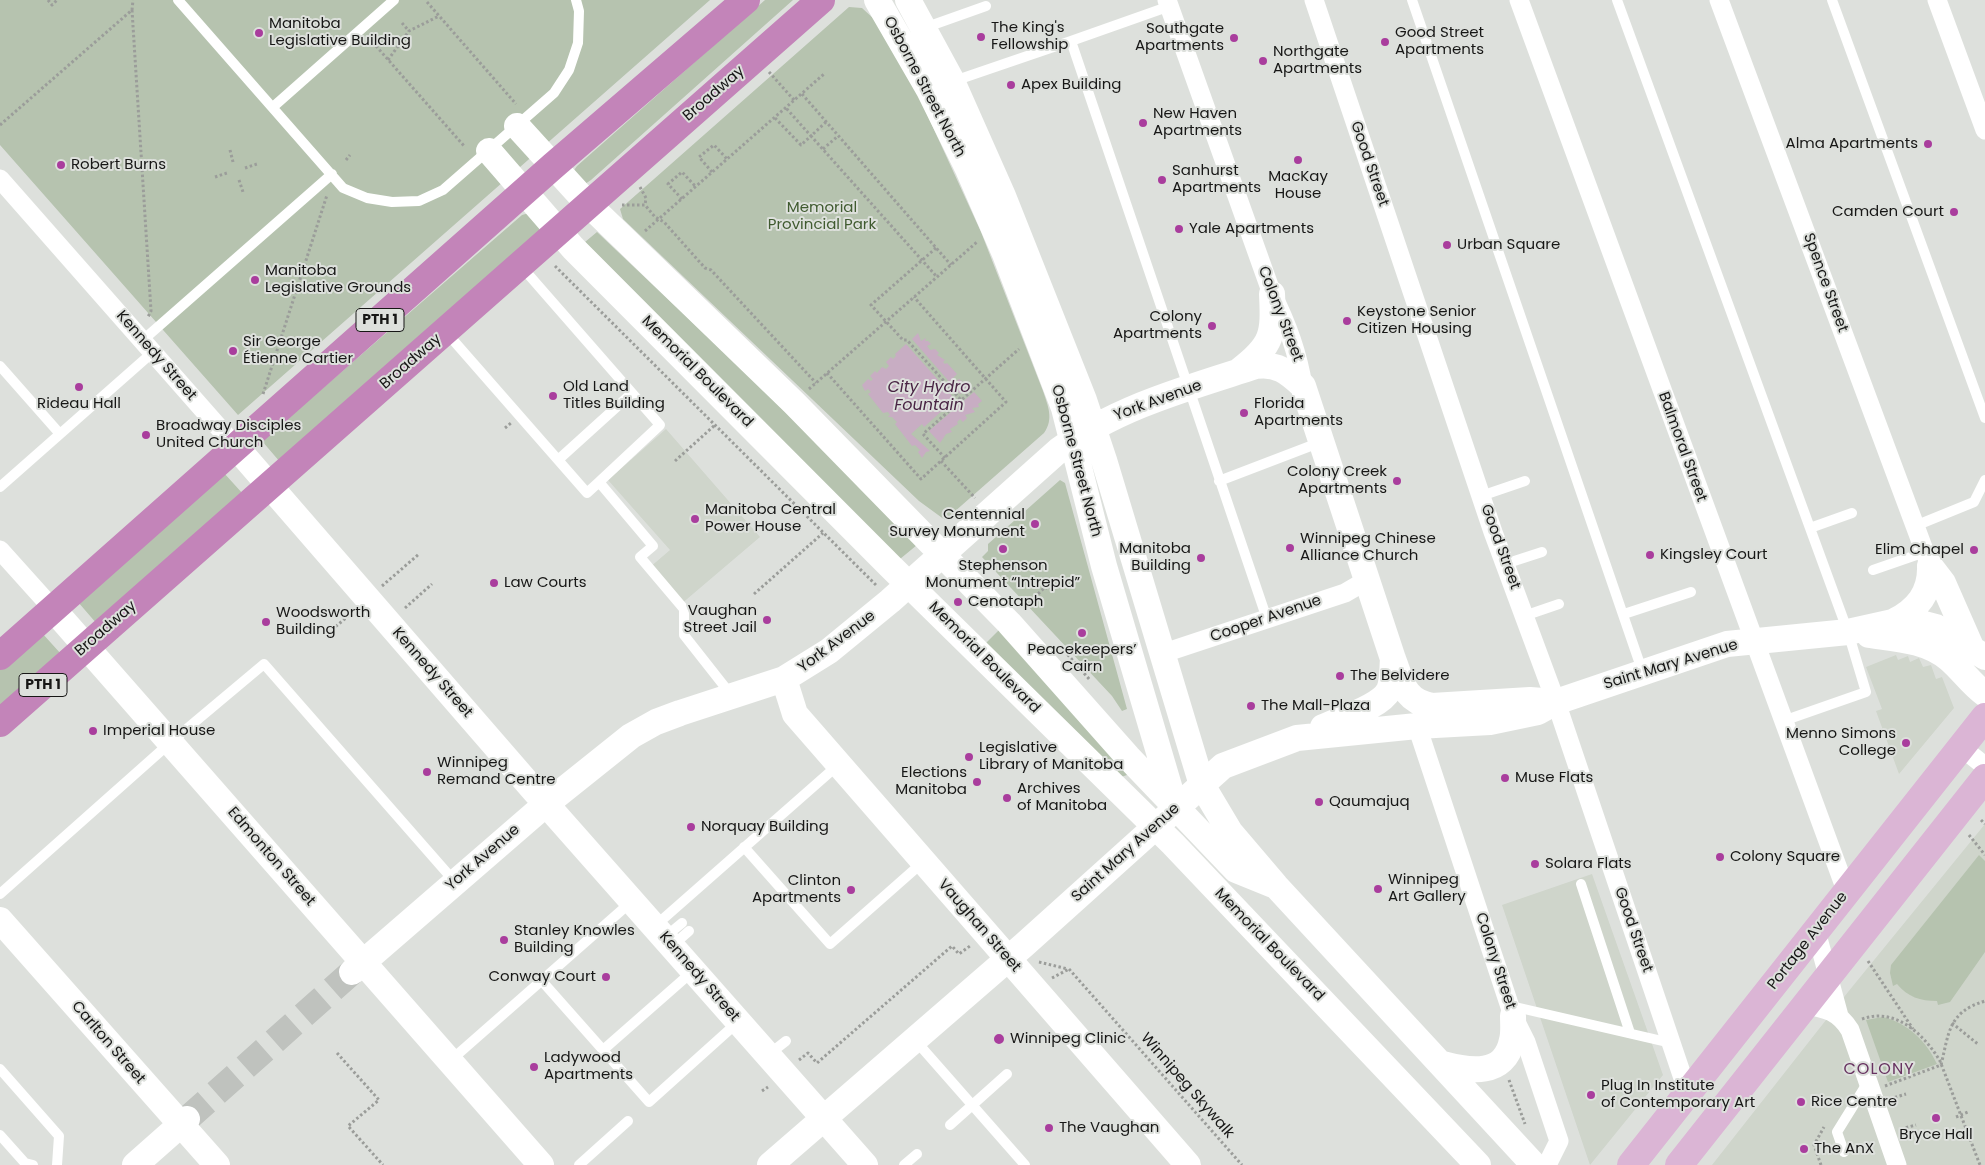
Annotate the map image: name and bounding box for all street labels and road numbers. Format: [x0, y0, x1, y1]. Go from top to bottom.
street label: Osborne Street North [879, 14, 969, 160]
street label: Broadway [680, 62, 748, 126]
street label: Good Street [1346, 119, 1392, 209]
street label: Spence Street [1799, 231, 1851, 335]
street label: Colony Street [1254, 264, 1306, 364]
street label: Kennedy Street [112, 307, 200, 405]
road number: PTH 1 [356, 308, 404, 332]
street label: Memorial Boulevard [638, 313, 756, 431]
street label: Broadway [377, 330, 445, 394]
street label: York Avenue [1112, 377, 1204, 425]
street label: Osborne Street North [1047, 383, 1105, 539]
street label: Balmoral Street [1654, 390, 1710, 504]
street label: Good Street [1476, 502, 1524, 592]
street label: Cooper Avenue [1208, 592, 1324, 646]
street label: Broadway [72, 597, 140, 661]
street label: Memorial Boulevard [925, 599, 1043, 717]
street label: York Avenue [795, 607, 879, 677]
street label: Kennedy Street [388, 624, 476, 722]
street label: Saint Mary Avenue [1602, 636, 1740, 694]
road number: PTH 1 [19, 674, 67, 696]
street label: Saint Mary Avenue [1068, 800, 1184, 906]
street label: Edmonton Street [223, 804, 319, 910]
street label: York Avenue [442, 821, 524, 895]
street label: Vaughan Street [934, 876, 1024, 976]
street label: Memorial Boulevard [1210, 885, 1328, 1005]
street label: Good Street [1610, 885, 1656, 975]
street label: Portage Avenue [1764, 888, 1852, 994]
street label: Colony Street [1471, 910, 1519, 1012]
street label: Kennedy Street [655, 928, 743, 1026]
street label: Carlton Street [67, 998, 149, 1088]
street label: Winnipeg Skywalk [1136, 1030, 1238, 1142]

